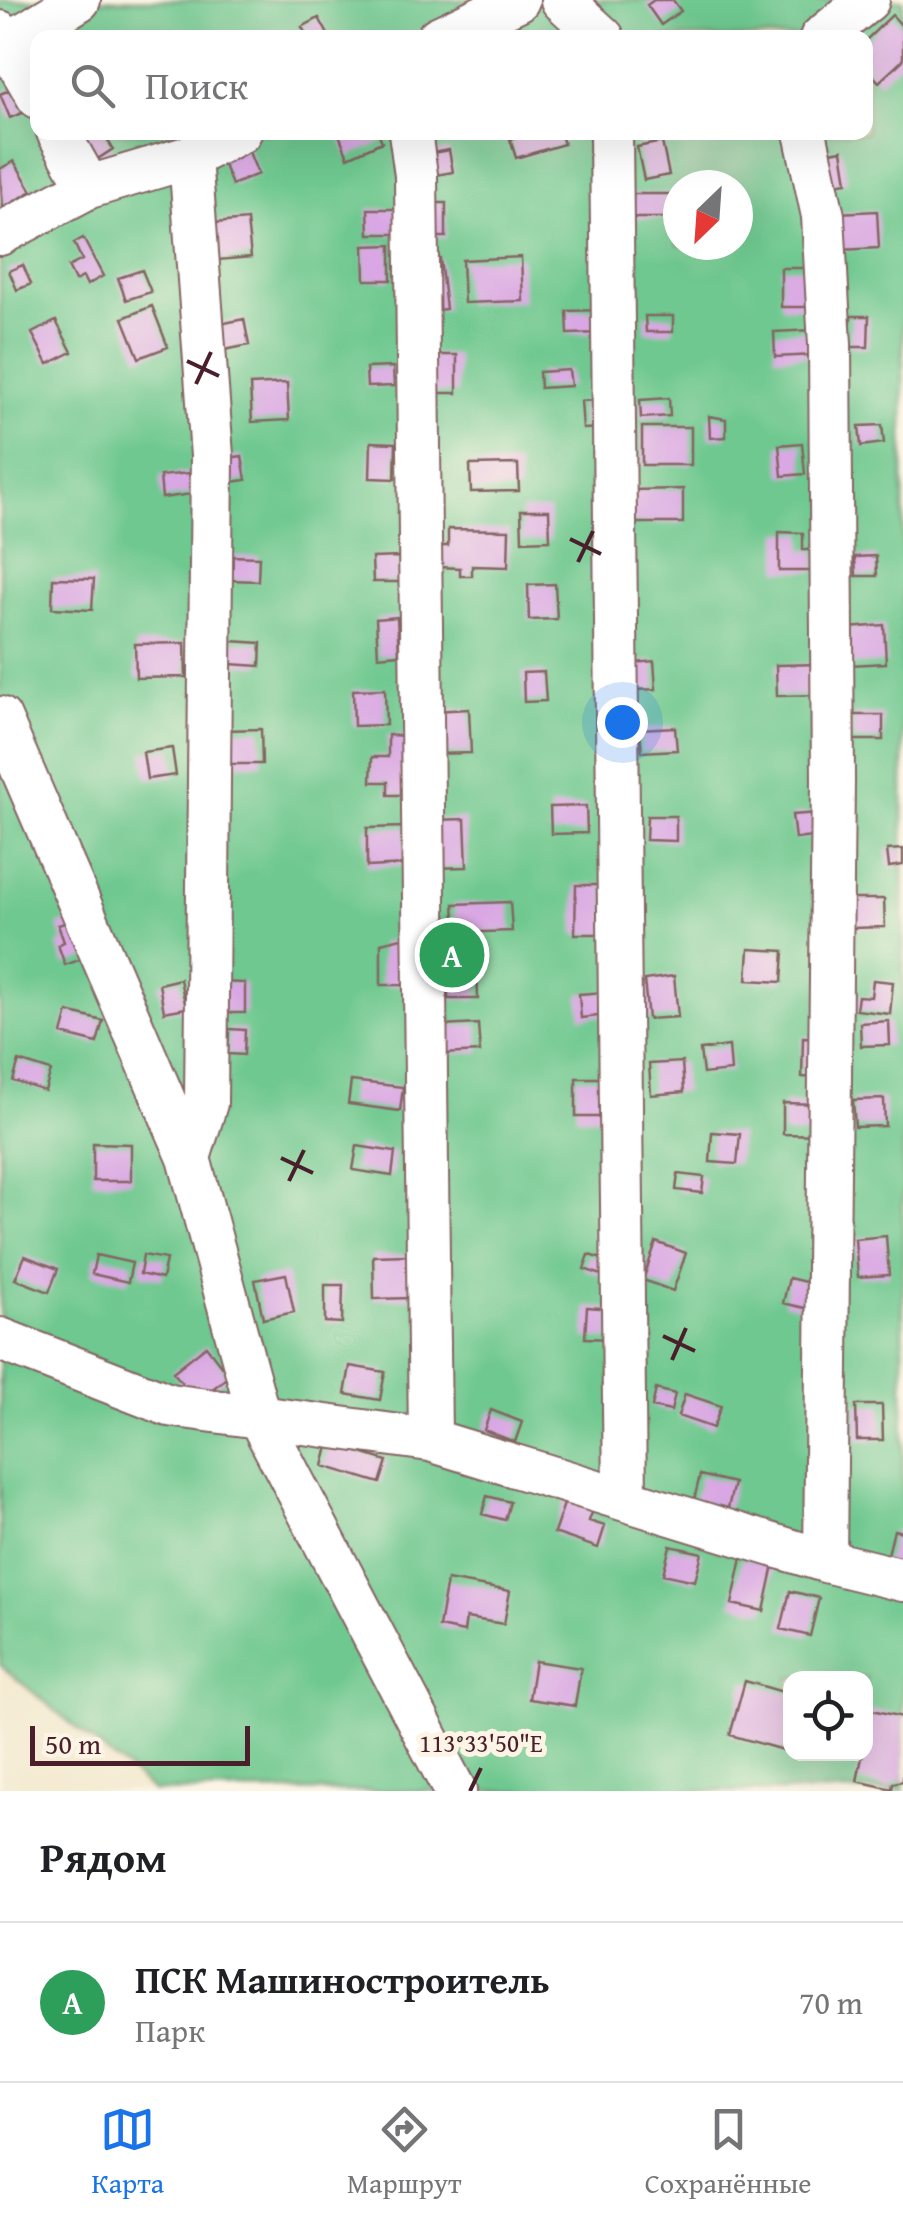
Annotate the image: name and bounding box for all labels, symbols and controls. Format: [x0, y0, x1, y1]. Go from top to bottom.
search box [30, 30, 873, 140]
text: Поиск [145, 57, 248, 113]
icon: search [65, 58, 120, 113]
north arrow [663, 170, 753, 260]
your location [597, 697, 648, 748]
pin: A [420, 918, 484, 992]
map controls [783, 1671, 873, 1761]
button: locate [783, 1671, 873, 1761]
scale bar [30, 1721, 250, 1766]
text: 50 m [45, 1723, 101, 1764]
text: 113°33'50"E [419, 1725, 543, 1761]
text: Рядом [40, 1826, 167, 1887]
text: ПСК Машиностроитель [135, 1951, 550, 2007]
text: A [62, 1979, 83, 2026]
text: 70 m [799, 1979, 863, 2026]
text: Парк [135, 2007, 205, 2054]
tab: Карта [92, 2102, 164, 2203]
tab: Маршрут [347, 2102, 462, 2203]
tab: Сохранённые [645, 2102, 811, 2203]

